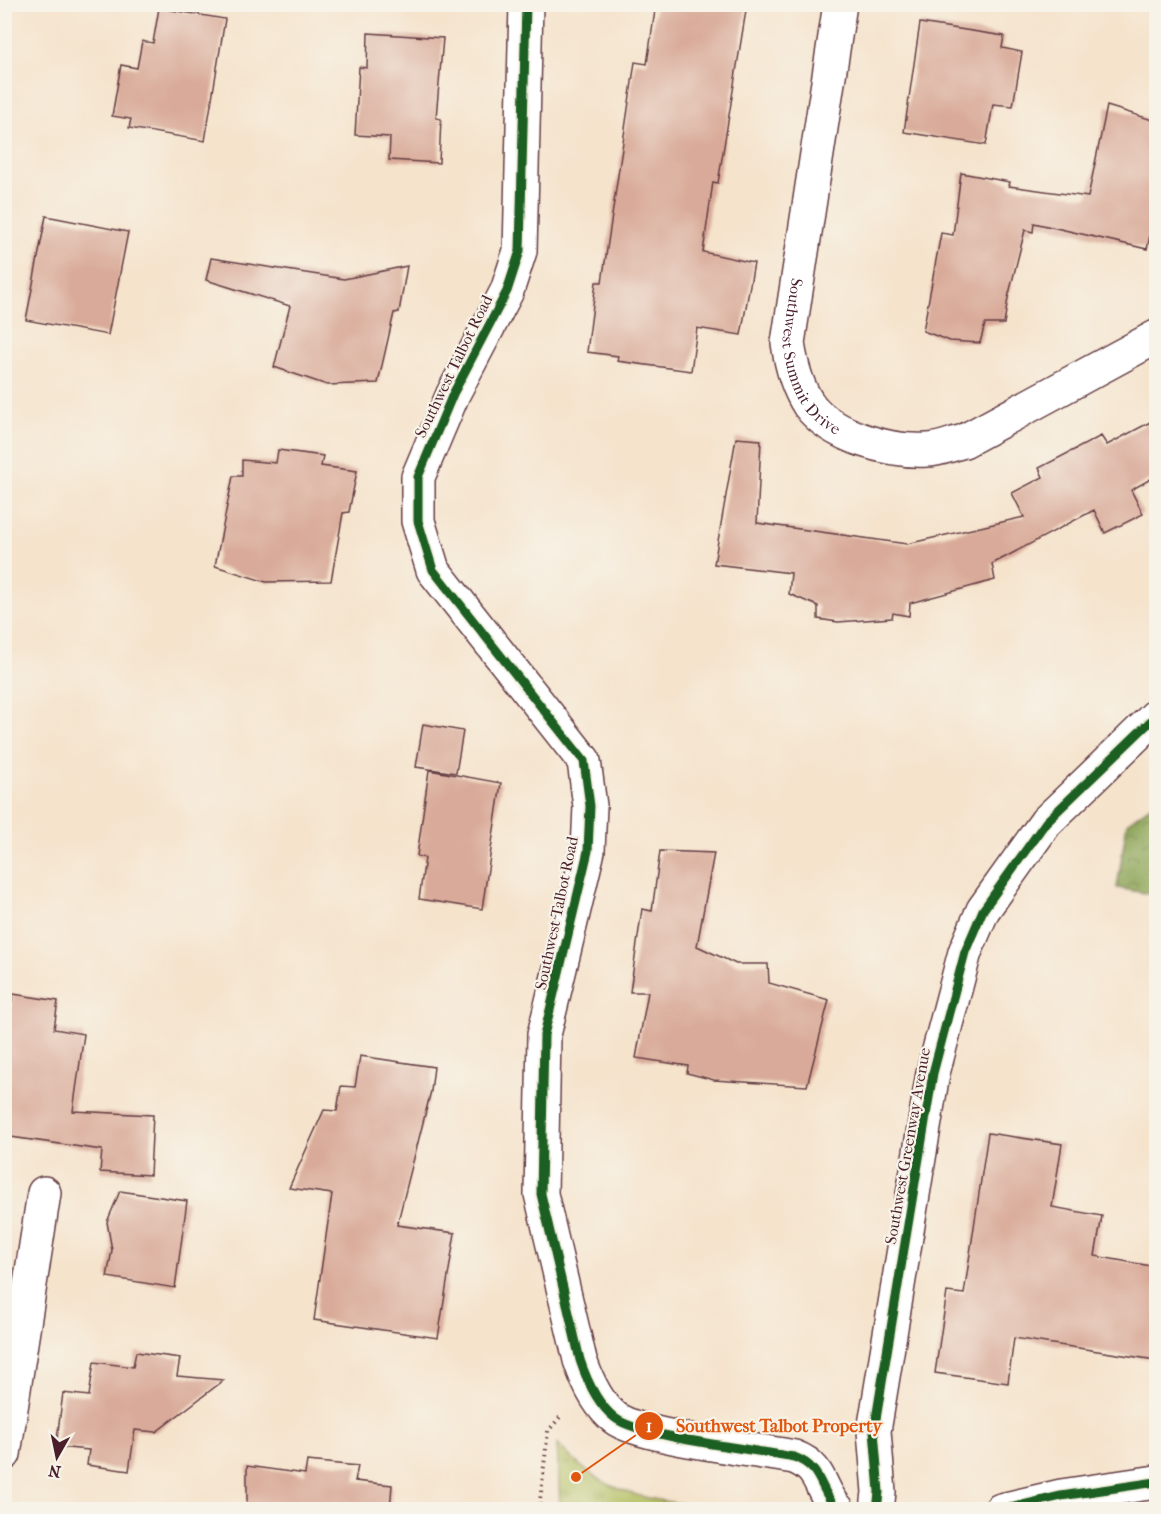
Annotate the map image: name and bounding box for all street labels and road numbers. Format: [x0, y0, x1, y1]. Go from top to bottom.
street label: Southwest Summit Drive [778, 277, 844, 439]
street label: Southwest Talbot Road [411, 291, 496, 441]
street label: Southwest Talbot Road [531, 834, 582, 992]
street label: Southwest Greenway Avenue [881, 1046, 934, 1246]

